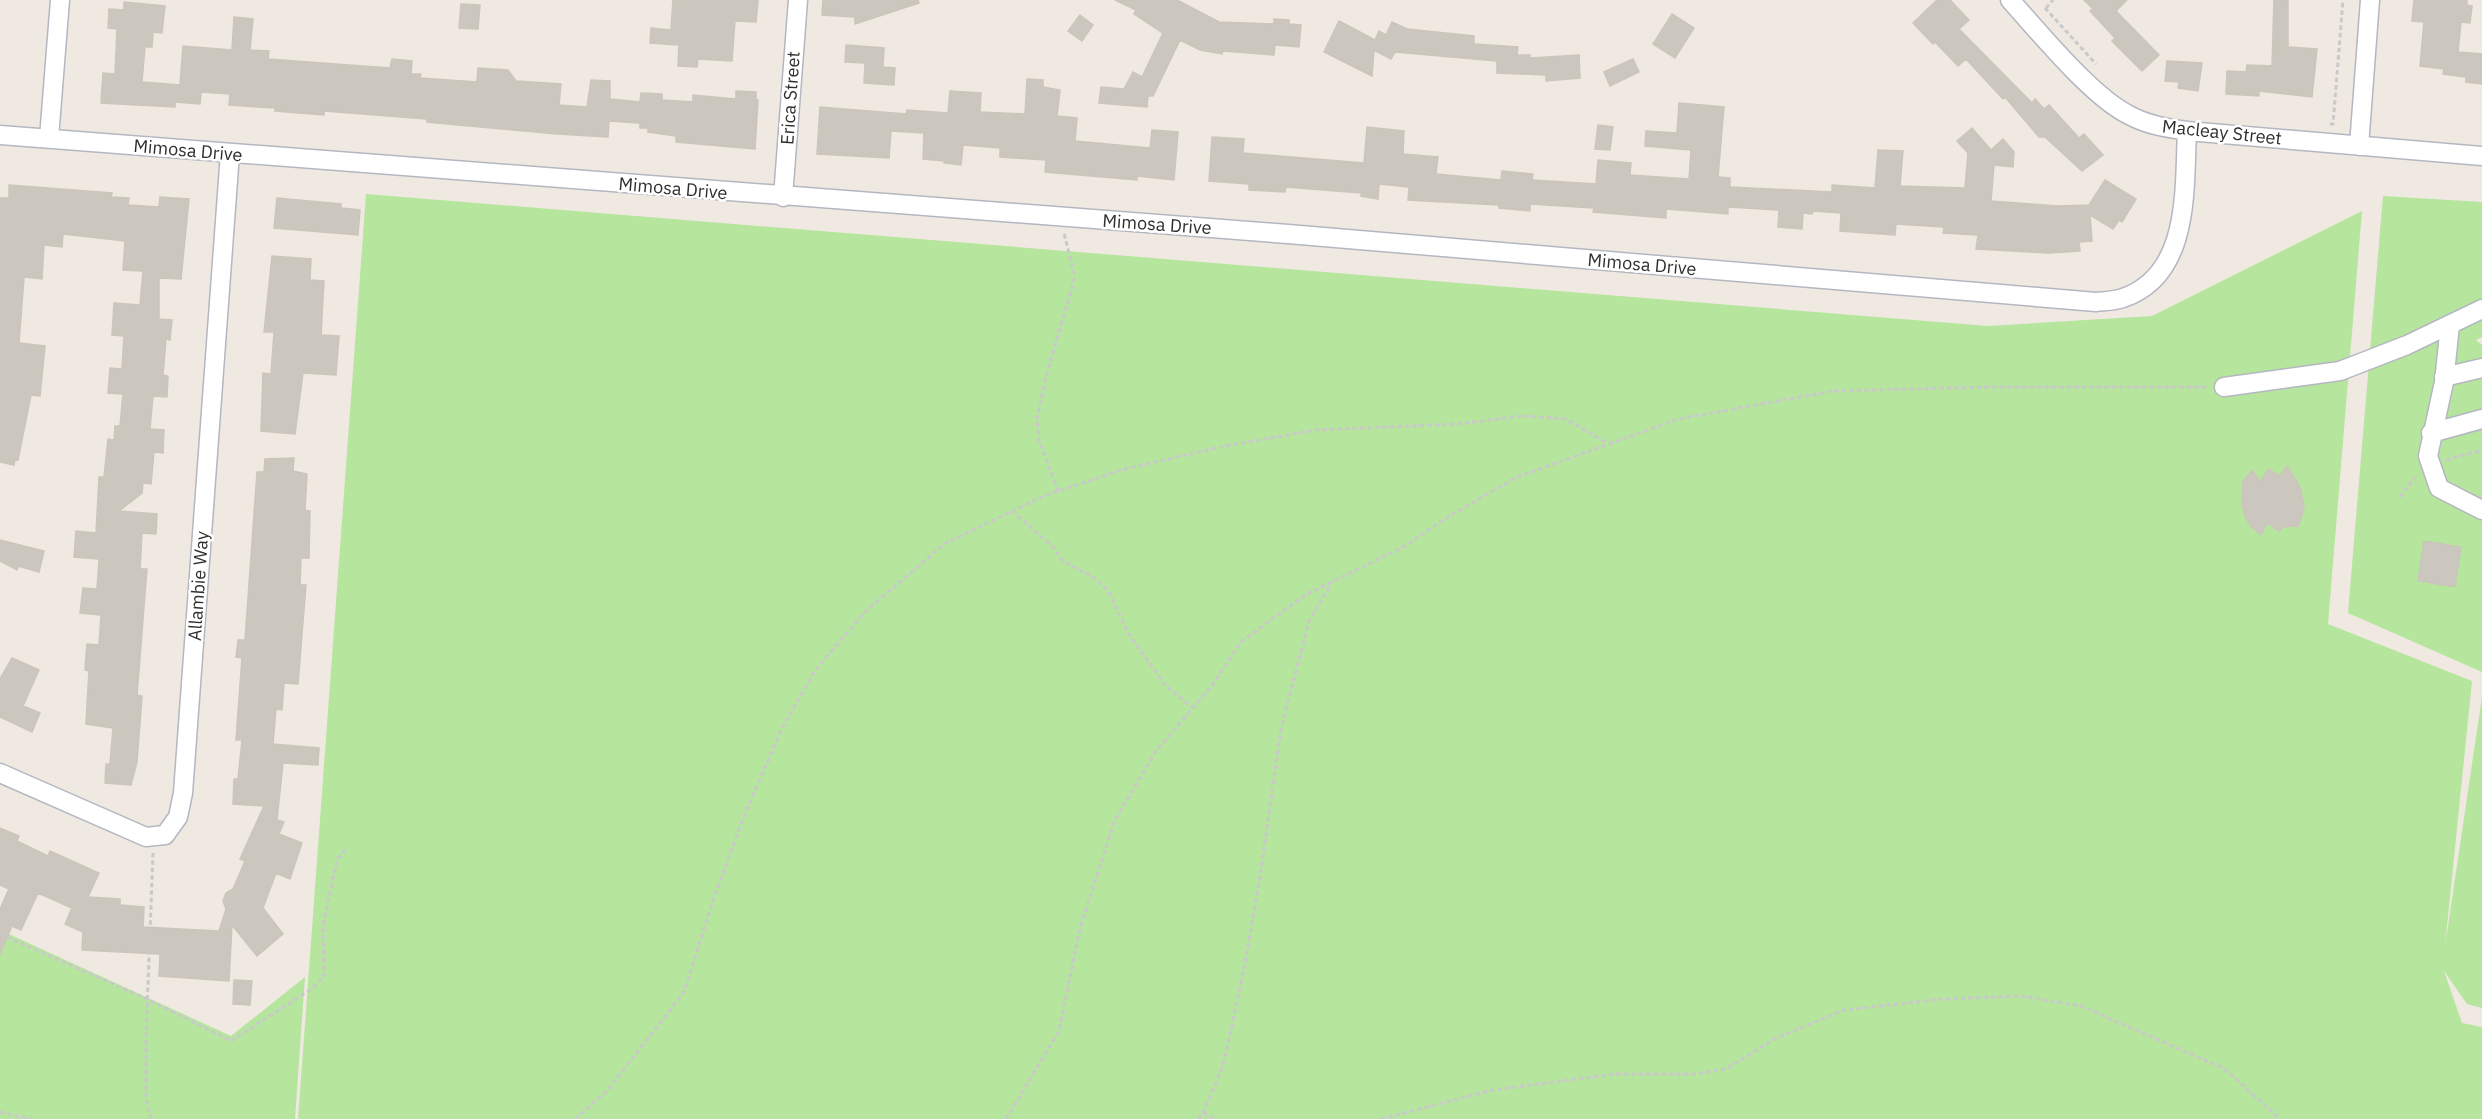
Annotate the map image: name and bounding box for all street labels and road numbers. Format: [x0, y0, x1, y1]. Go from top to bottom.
street label: Erica Street [775, 50, 805, 146]
street label: Macleay Street [2161, 114, 2283, 150]
street label: Mimosa Drive [133, 134, 244, 166]
street label: Mimosa Drive [618, 172, 729, 204]
street label: Mimosa Drive [1102, 209, 1212, 239]
street label: Mimosa Drive [1587, 248, 1698, 280]
street label: Allambie Way [183, 530, 213, 642]

